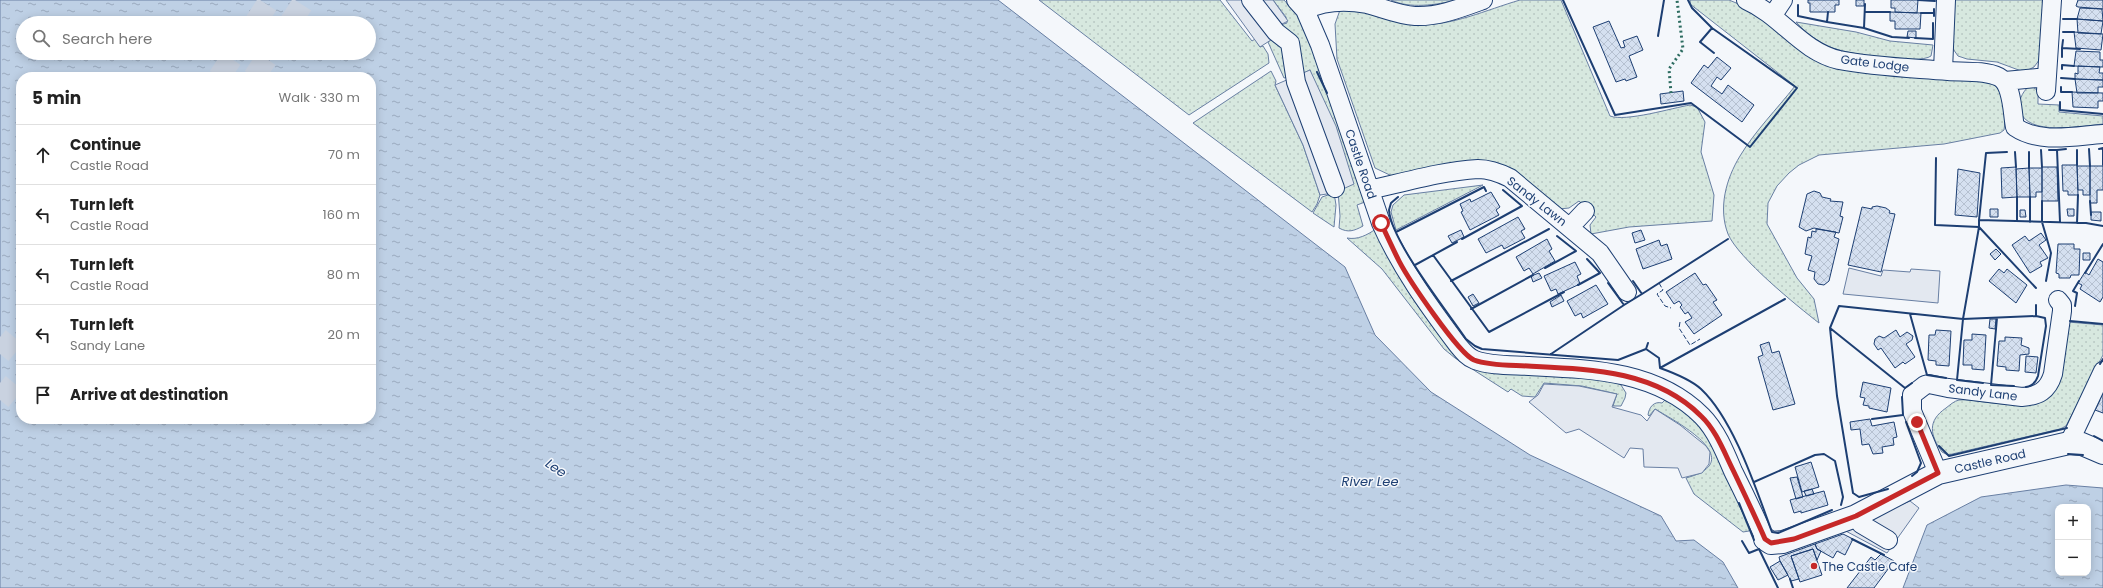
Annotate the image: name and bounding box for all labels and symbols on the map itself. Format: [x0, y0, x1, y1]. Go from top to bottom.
street label: Gate Lodge [1840, 50, 1910, 76]
street label: Castle Road [1341, 127, 1381, 201]
street label: Sandy Lawn [1504, 172, 1570, 230]
route start [1372, 214, 1390, 232]
street label: Sandy Lane [1948, 379, 2018, 405]
route end [1908, 413, 1926, 431]
street label: Castle Road [1953, 445, 2027, 477]
water label: Lee [542, 454, 570, 482]
water label: River Lee [1342, 472, 1398, 491]
place label: The Castle Cafe [1822, 558, 1917, 575]
marker: The Castle Cafe [1809, 561, 1819, 571]

